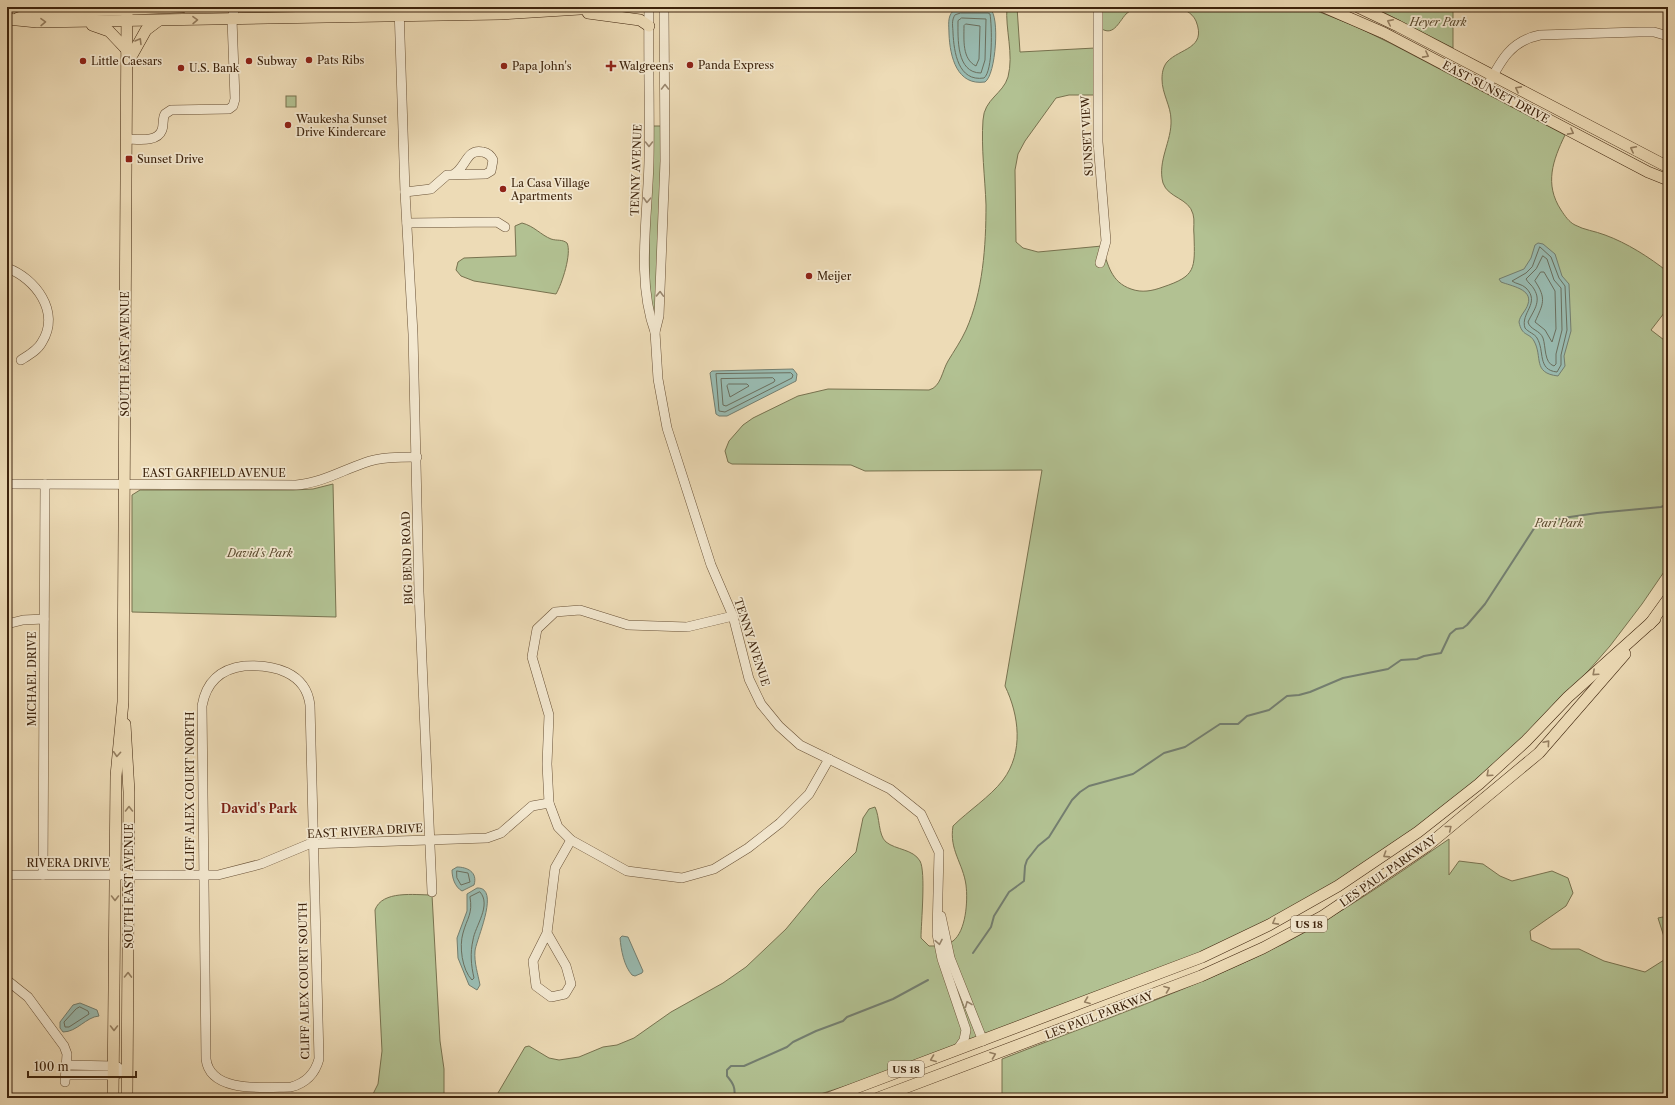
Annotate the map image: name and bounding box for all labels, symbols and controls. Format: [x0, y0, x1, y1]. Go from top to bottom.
park label: Heyer Park [1409, 15, 1467, 29]
one-way arrow [192, 16, 198, 24]
one-way arrow [40, 18, 46, 26]
one-way arrow [1387, 19, 1395, 27]
one-way arrow [134, 38, 141, 45]
one-way arrow [1422, 50, 1429, 58]
place label: Pats Ribs [317, 53, 365, 67]
place label: Little Caesars [91, 54, 162, 68]
place label: Subway [257, 54, 298, 68]
marker: Pats Ribs [304, 55, 314, 65]
marker: Little Caesars [78, 56, 88, 66]
marker: Subway [244, 56, 254, 66]
place label: Panda Express [698, 58, 774, 72]
street label: EAST SUNSET DRIVE [1440, 58, 1552, 126]
place label: Papa John's [512, 59, 572, 73]
place label: Walgreens [618, 59, 674, 73]
marker: Panda Express [685, 60, 695, 70]
place label: U.S. Bank [189, 61, 240, 75]
marker: Papa John's [499, 61, 509, 71]
marker: Walgreens [606, 61, 616, 71]
marker: U.S. Bank [176, 63, 186, 73]
one-way arrow [661, 84, 669, 90]
one-way arrow [1515, 86, 1522, 94]
street label: SUNSET VIEW [1078, 94, 1096, 177]
place label: Waukesha Sunset Drive Kindercare [295, 112, 387, 139]
marker: Waukesha Sunset Drive Kindercare [283, 120, 293, 130]
street label: TENNY AVENUE [627, 123, 645, 216]
one-way arrow [1567, 127, 1574, 134]
one-way arrow [645, 141, 653, 147]
one-way arrow [1630, 147, 1637, 154]
place label: Sunset Drive [137, 152, 204, 166]
marker: Sunset Drive [124, 154, 134, 164]
place label: La Casa Village Apartments [510, 176, 590, 203]
marker: La Casa Village Apartments [498, 184, 508, 194]
one-way arrow [643, 197, 652, 203]
place label: Meijer [817, 269, 852, 283]
marker: Meijer [804, 271, 814, 281]
street label: SOUTH EAST AVENUE [118, 291, 132, 417]
one-way arrow [656, 291, 664, 297]
street label: EAST GARFIELD AVENUE [142, 466, 286, 480]
street label: BIG BEND ROAD [398, 511, 416, 605]
park label: Pari Park [1534, 516, 1584, 530]
park label: David's Park [226, 546, 293, 560]
street label: TENNY AVENUE [731, 596, 773, 688]
street label: MICHAEL DRIVE [25, 631, 39, 727]
one-way arrow [1592, 668, 1600, 676]
street label: CLIFF ALEX COURT NORTH [183, 712, 197, 870]
one-way arrow [1543, 741, 1550, 748]
one-way arrow [113, 751, 122, 757]
one-way arrow [1487, 769, 1494, 776]
district label: David's Park [221, 801, 298, 816]
one-way arrow [125, 806, 133, 812]
street label: EAST RIVERA DRIVE [307, 821, 424, 841]
street label: SOUTH EAST AVENUE [122, 823, 136, 949]
one-way arrow [1444, 826, 1452, 833]
street label: LES PAUL PARKWAY [1337, 832, 1439, 910]
one-way arrow [1383, 850, 1390, 858]
street label: RIVERA DRIVE [27, 856, 110, 870]
one-way arrow [111, 895, 119, 901]
street label: CLIFF ALEX COURT SOUTH [296, 902, 312, 1060]
road number: US 18 [1291, 916, 1327, 932]
one-way arrow [1271, 917, 1279, 924]
one-way arrow [934, 939, 942, 945]
one-way arrow [124, 972, 132, 978]
one-way arrow [1164, 986, 1171, 994]
street label: LES PAUL PARKWAY [1043, 988, 1155, 1042]
one-way arrow [1083, 997, 1090, 1005]
one-way arrow [965, 1001, 973, 1008]
one-way arrow [110, 1025, 118, 1031]
one-way arrow [990, 1051, 997, 1059]
scale bar [28, 1053, 136, 1079]
one-way arrow [929, 1054, 936, 1063]
text: 100 m [34, 1059, 69, 1074]
road number: US 18 [888, 1061, 924, 1077]

